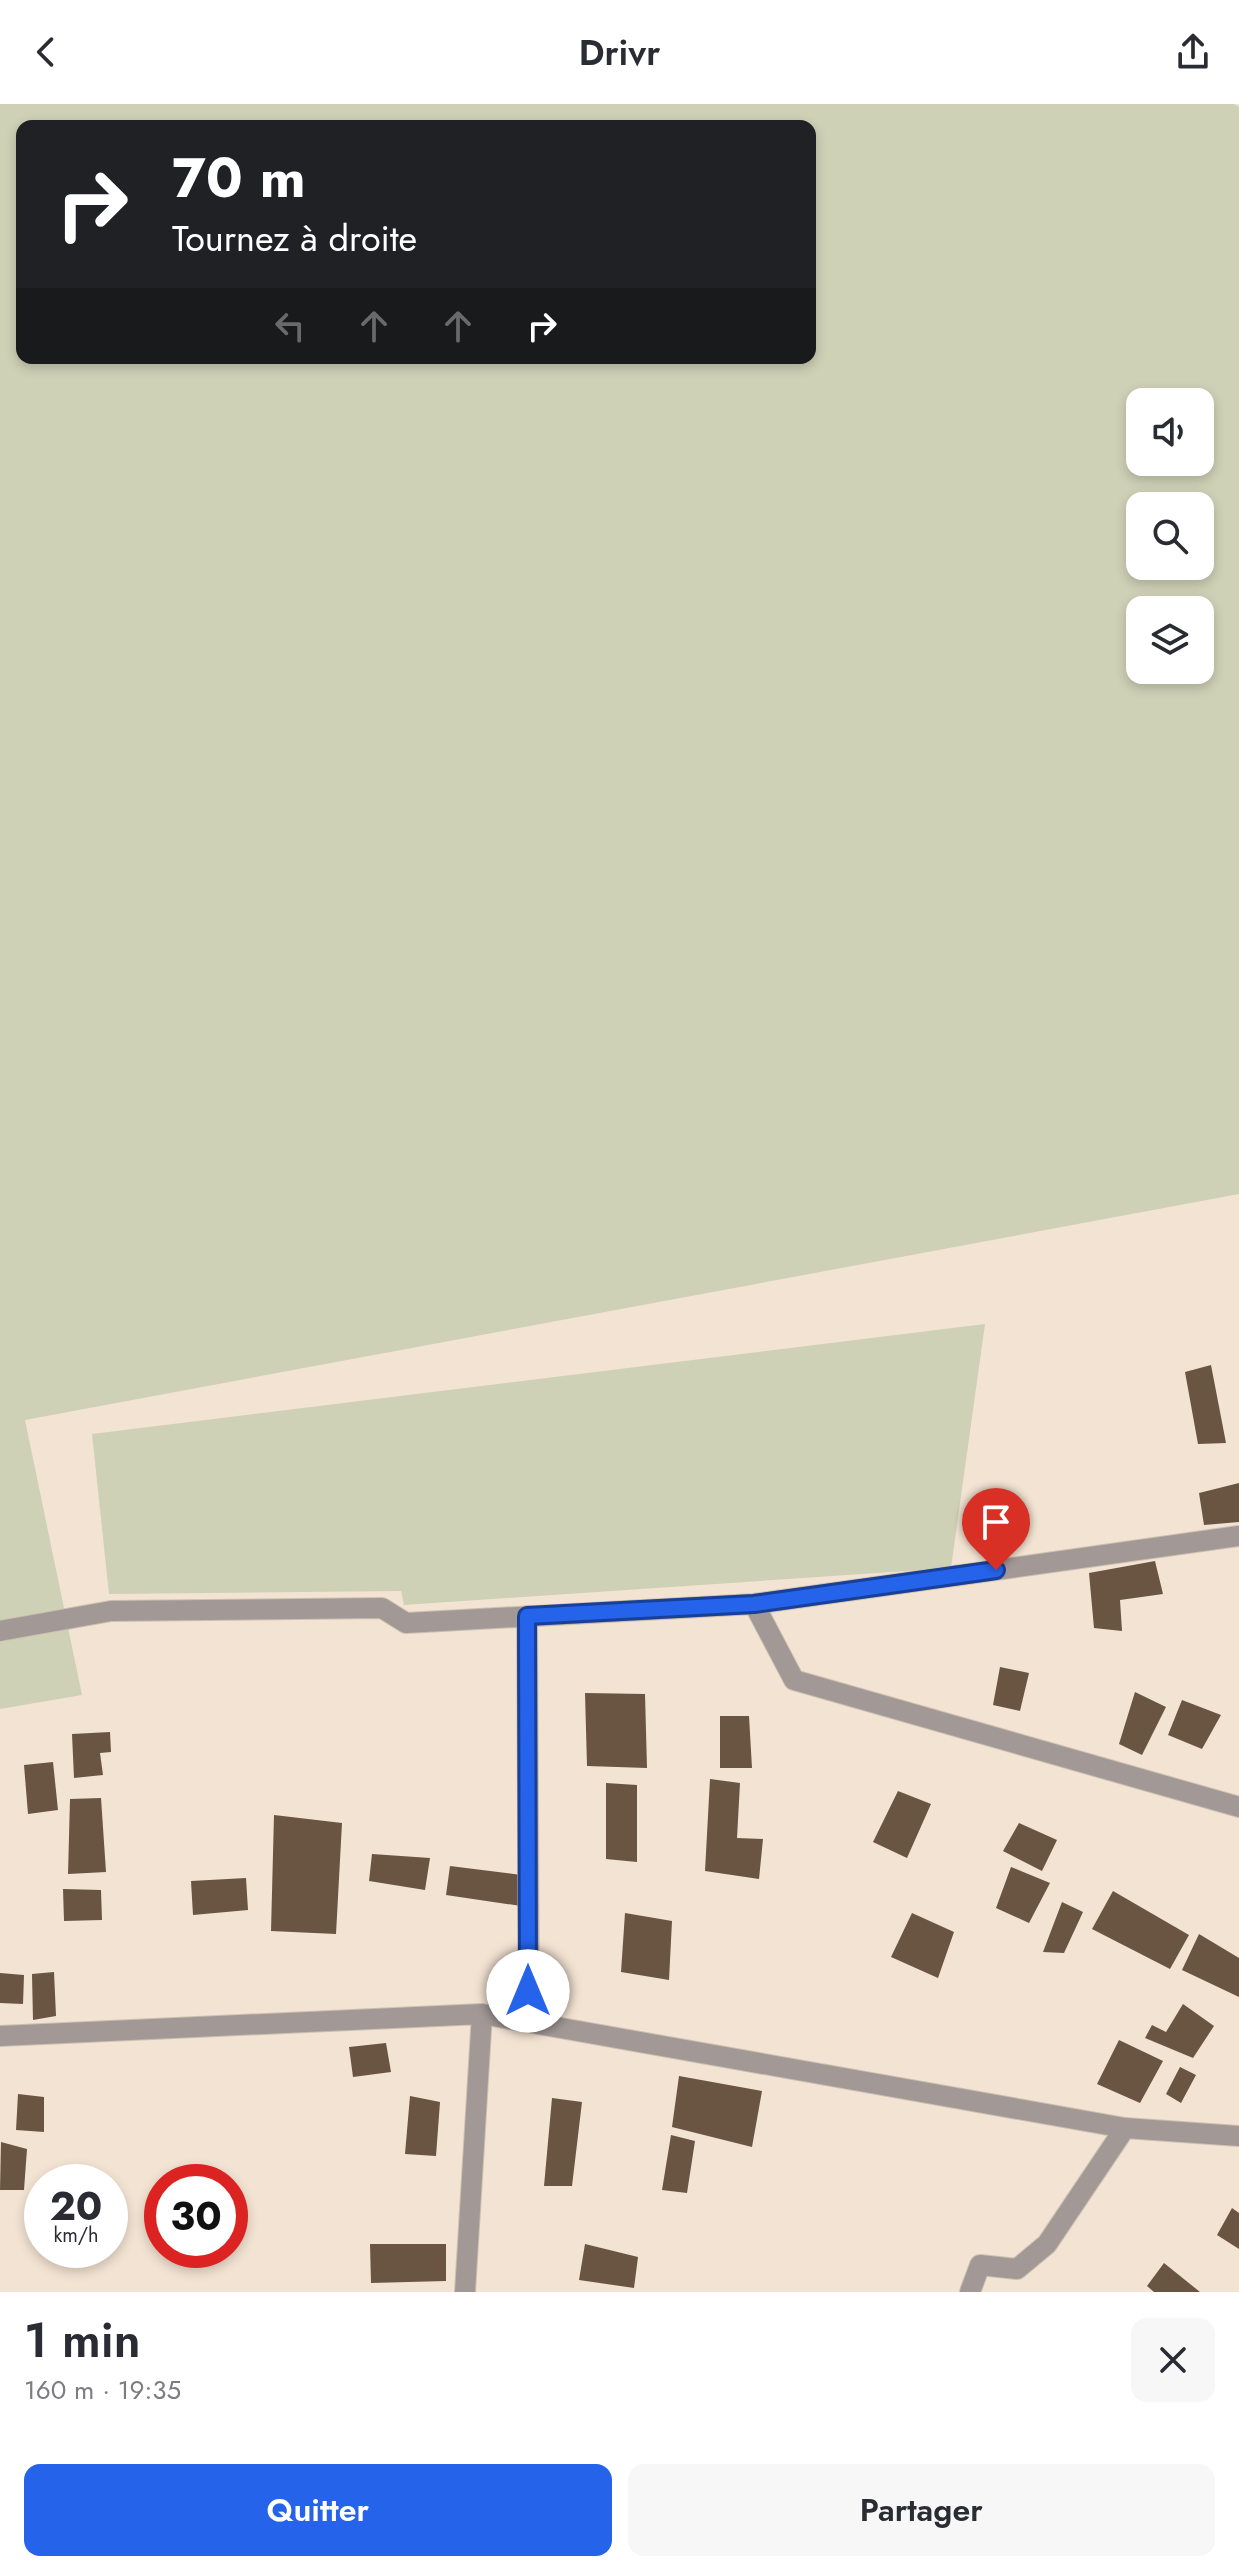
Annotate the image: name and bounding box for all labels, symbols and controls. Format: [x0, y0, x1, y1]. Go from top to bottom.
text: Drivr [579, 26, 660, 78]
icon: back [24, 30, 68, 74]
icon: share [1171, 30, 1215, 74]
text: 70 m [172, 137, 306, 218]
icon: right [40, 152, 144, 256]
text: Tournez à droite [172, 212, 417, 264]
icon: left [268, 304, 312, 348]
icon: ahead [352, 304, 396, 348]
icon: ahead [436, 304, 480, 348]
icon: right [520, 304, 564, 348]
map controls [1126, 388, 1214, 684]
button: sound [1126, 388, 1214, 476]
button: search [1126, 492, 1214, 580]
button: layers [1126, 596, 1214, 684]
pin [962, 1488, 1030, 1570]
icon: arrive [974, 1500, 1018, 1544]
position arrow [486, 1949, 570, 2033]
speed limit sign: 30 [144, 2164, 248, 2268]
text: 20 [50, 2177, 102, 2235]
text: km/h [53, 2221, 99, 2250]
text: 1 min [24, 2306, 141, 2375]
button: close [1131, 2318, 1215, 2402]
text: 160 m · 19:35 [24, 2371, 181, 2409]
button: Quitter [24, 2464, 612, 2556]
button: Partager [628, 2464, 1215, 2556]

